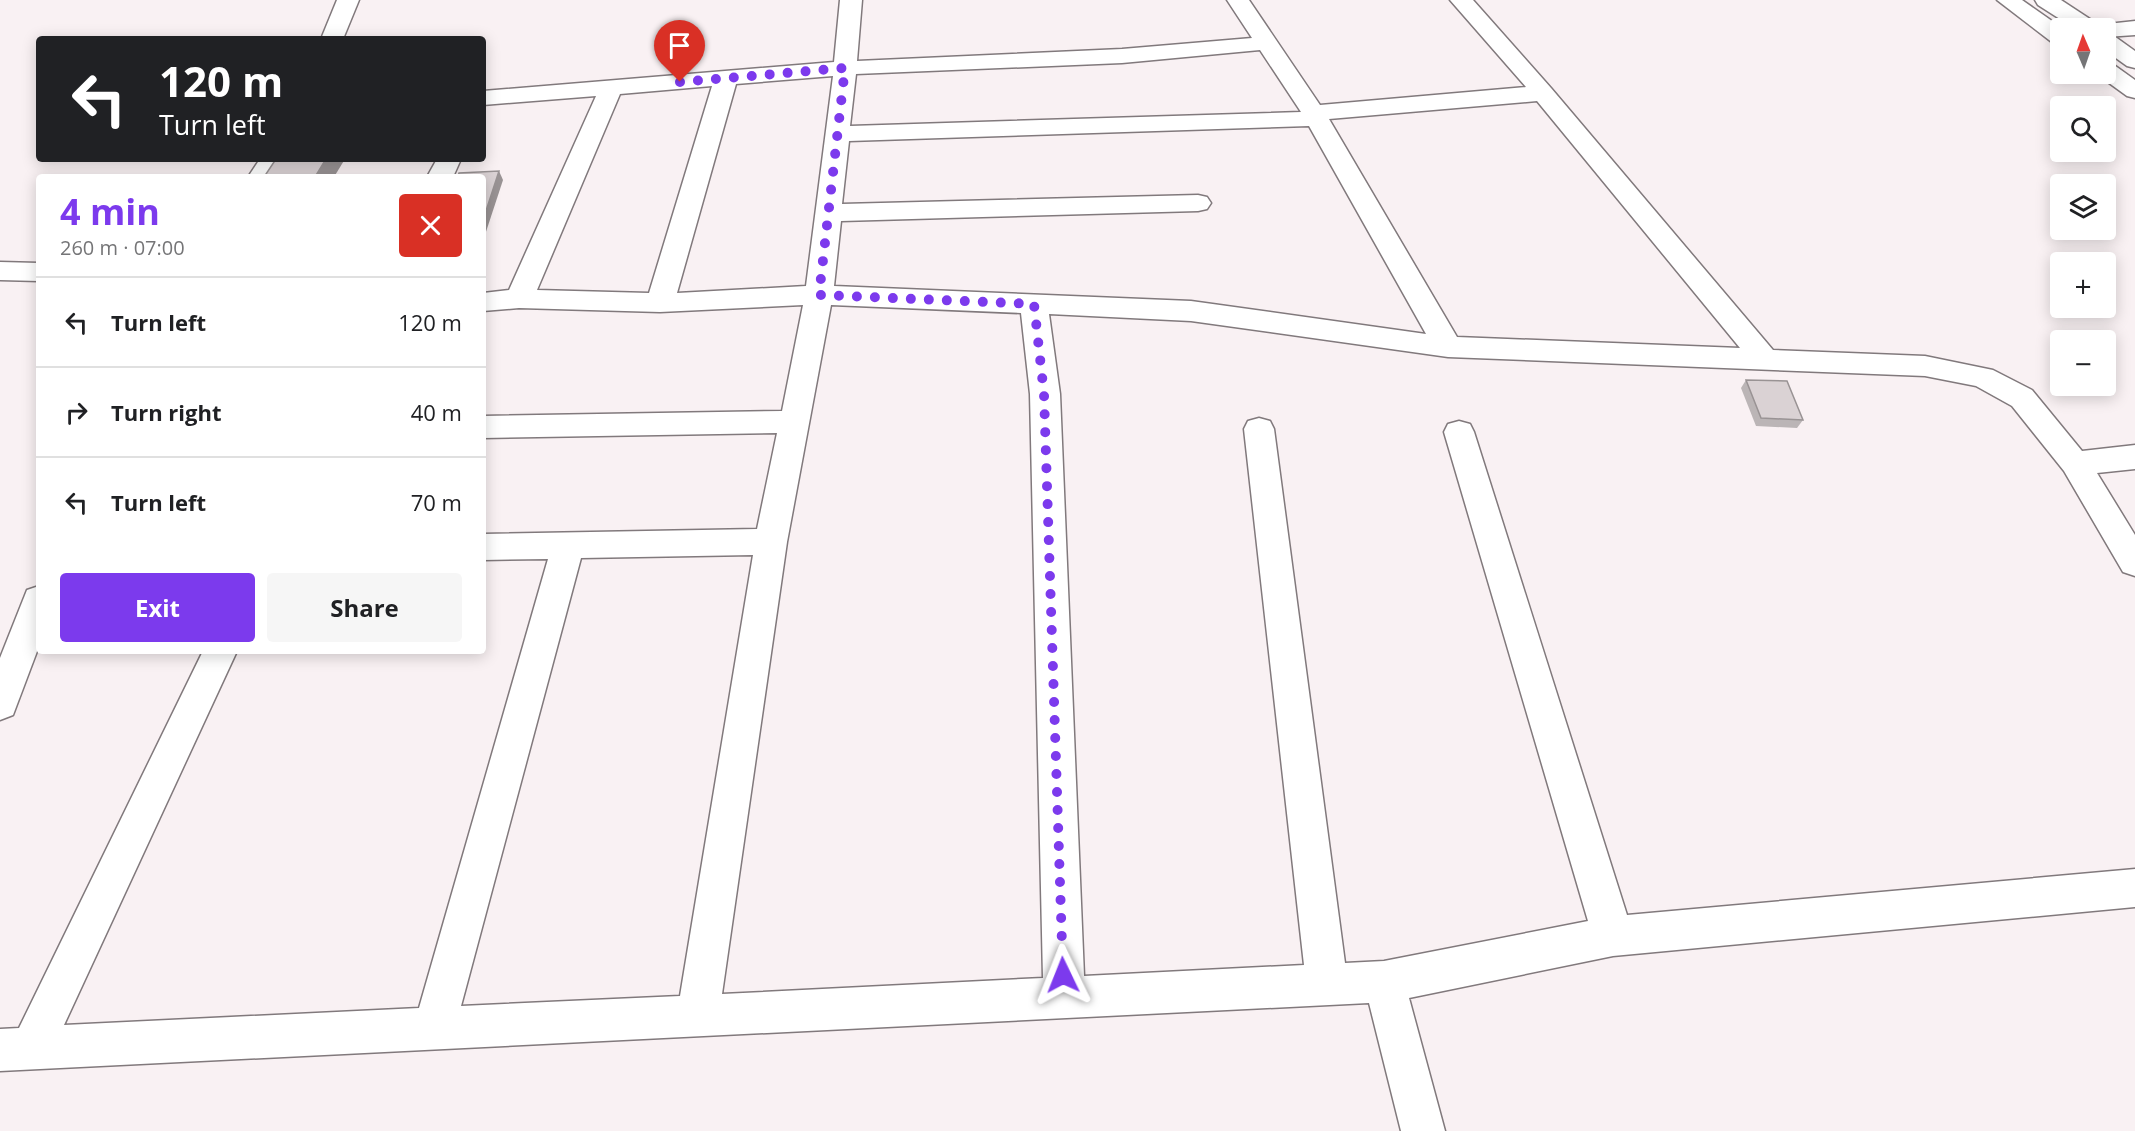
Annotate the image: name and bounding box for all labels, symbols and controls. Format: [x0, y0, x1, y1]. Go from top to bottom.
north arrow [2050, 18, 2116, 84]
map controls [2050, 18, 2116, 396]
pin [654, 20, 705, 82]
icon: arrive [663, 29, 696, 62]
text: 120 m [159, 52, 283, 109]
icon: left [60, 60, 138, 138]
button: search [2050, 96, 2116, 162]
text: Turn left [159, 106, 266, 143]
button: layers [2050, 174, 2116, 240]
text: 4 min [60, 187, 160, 236]
button: close [399, 194, 462, 257]
text: 260 m · 07:00 [60, 234, 185, 261]
button: + [2050, 252, 2116, 318]
icon: left [60, 306, 93, 339]
text: Turn left [111, 307, 206, 337]
text: 120 m [398, 307, 462, 337]
button: − [2050, 330, 2116, 396]
icon: right [60, 396, 93, 429]
text: Turn right [111, 397, 222, 427]
text: 40 m [411, 397, 462, 427]
icon: left [60, 486, 93, 519]
text: Turn left [111, 487, 206, 517]
text: 70 m [411, 487, 462, 517]
button: Exit [60, 573, 255, 642]
button: Share [267, 573, 462, 642]
position arrow [1031, 943, 1095, 1007]

